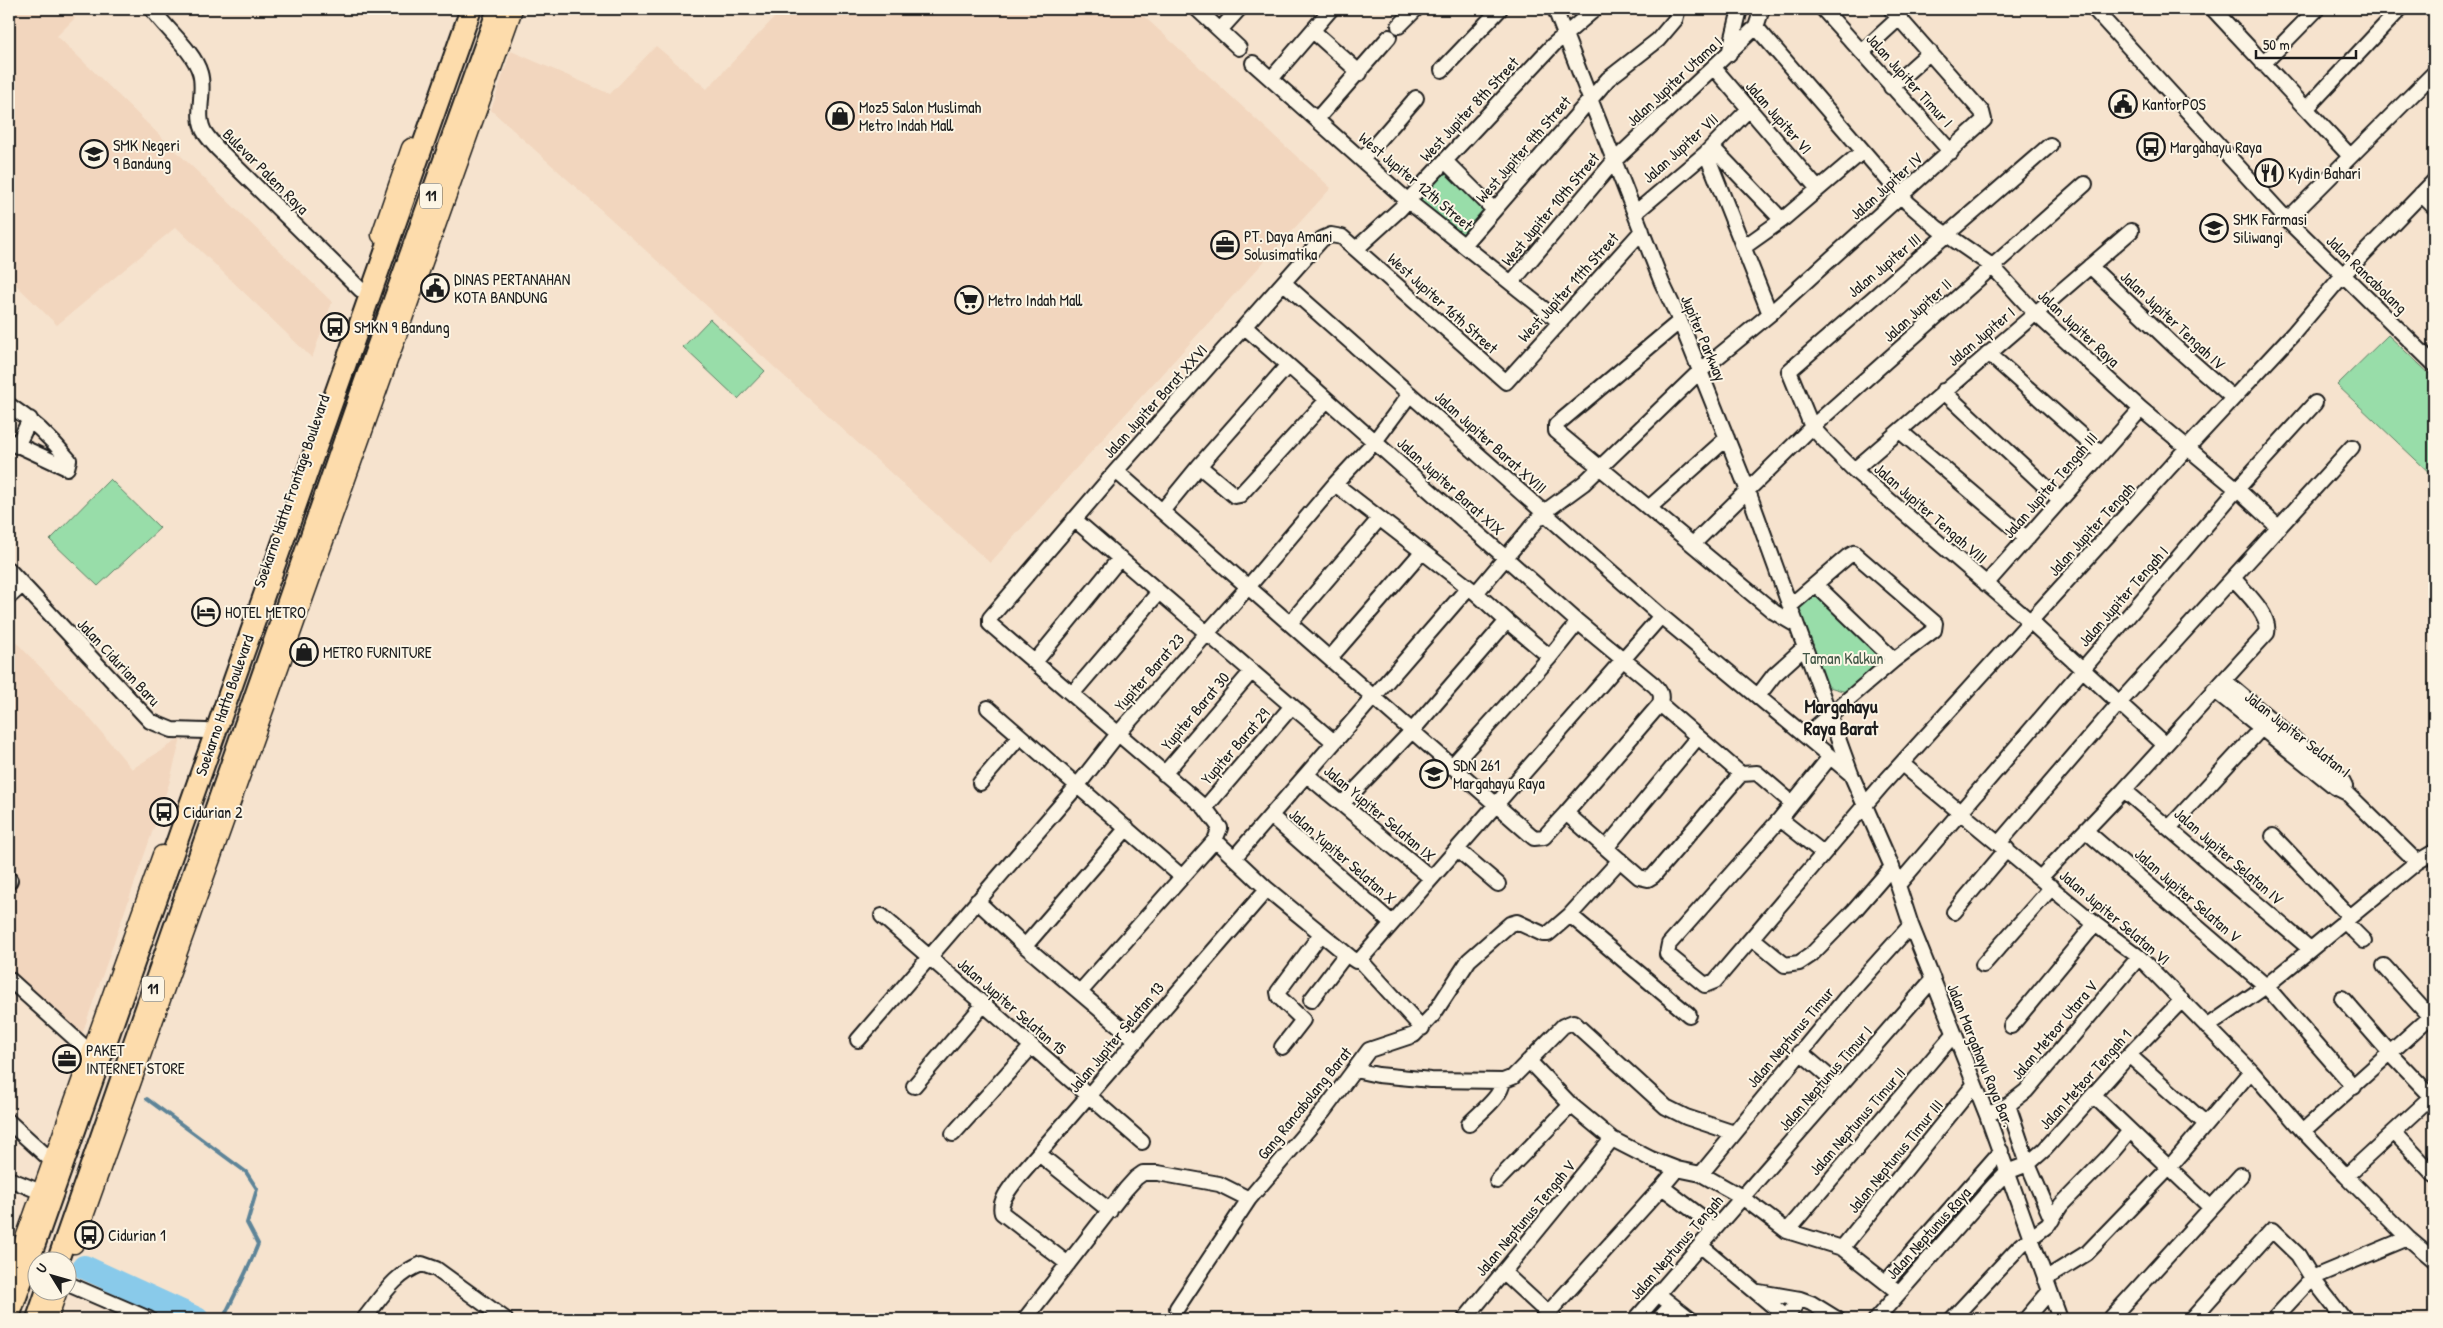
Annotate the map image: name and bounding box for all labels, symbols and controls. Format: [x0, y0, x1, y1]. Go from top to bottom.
street label: Jalan Jupiter Timur I [1862, 28, 1958, 132]
scale bar [2256, 28, 2356, 60]
street label: Jalan Jupiter Utama I [1621, 31, 1727, 131]
text: 50 m [2263, 34, 2290, 55]
street label: West Jupiter 8th Street [1415, 51, 1524, 166]
street label: Jalan Jupiter VI [1741, 75, 1817, 159]
public building icon: KantorPOS [2108, 89, 2138, 119]
street label: West Jupiter 9th Street [1470, 90, 1576, 207]
place label: KantorPOS [2142, 93, 2207, 115]
place label: Moz5 Salon Muslimah Metro Indah Mall [859, 96, 982, 136]
shop icon: Moz5 Salon Muslimah Metro Indah Mall [825, 101, 855, 131]
street label: Jalan Jupiter VII [1637, 108, 1723, 188]
street label: Bulevar Palem Raya [218, 123, 314, 219]
street label: West Jupiter 12th Street [1354, 127, 1478, 236]
bus stop icon: Margahayu Raya [2136, 132, 2166, 162]
place label: SMK Negeri 9 Bandung [113, 134, 180, 174]
place label: Margahayu Raya [2170, 136, 2262, 158]
school or university icon: SMK Negeri 9 Bandung [79, 139, 109, 169]
street label: West Jupiter 10th Street [1496, 147, 1604, 271]
street label: Jalan Jupiter IV [1845, 147, 1927, 225]
restaurant icon: Kydin Bahari [2254, 158, 2284, 188]
place label: Kydin Bahari [2288, 162, 2361, 184]
road number: 11 [420, 184, 442, 208]
place label: SMK Farmasi Siliwangi [2233, 208, 2307, 248]
school or university icon: SMK Farmasi Siliwangi [2199, 213, 2229, 243]
place label: PT. Daya Amani Solusimatika [1244, 225, 1333, 265]
street label: West Jupiter 11th Street [1513, 227, 1624, 347]
street label: Jalan Jupiter III [1843, 228, 1925, 302]
office icon: PT. Daya Amani Solusimatika [1210, 230, 1240, 260]
street label: Jalan Rancabolang [2322, 230, 2412, 318]
street label: West Jupiter 16th Street [1383, 248, 1503, 359]
street label: Jalan Jupiter Tengah IV [2116, 266, 2230, 374]
place label: DINAS PERTANAHAN KOTA BANDUNG [454, 268, 570, 308]
public building icon: DINAS PERTANAHAN KOTA BANDUNG [420, 273, 450, 303]
street label: Jalan Jupiter II [1878, 273, 1956, 347]
street label: Jalan Jupiter Raya [2033, 284, 2125, 372]
supermarket icon: Metro Indah Mall [954, 285, 984, 315]
place label: Metro Indah Mall [988, 289, 1082, 311]
street label: Jupiter Parkway [1676, 292, 1732, 385]
street label: Jalan Jupiter I [1943, 301, 2019, 371]
bus stop icon: SMKN 9 Bandung [320, 312, 350, 342]
place label: SMKN 9 Bandung [354, 316, 450, 338]
street label: Jalan Jupiter Barat XXVI [1098, 339, 1212, 463]
street label: Jalan Jupiter Barat XVIII [1430, 386, 1552, 498]
street label: Soekarno Hatta Frontage Boulevard [248, 392, 334, 590]
street label: Jalan Jupiter Tengah III [1999, 428, 2101, 542]
street label: Jalan Jupiter Barat XIX [1393, 432, 1510, 540]
street label: Jalan Jupiter Tengah VIII [1870, 458, 1992, 568]
street label: Jalan Jupiter Tengah [2044, 478, 2138, 580]
street label: Jalan Jupiter Tengah I [2073, 541, 2173, 651]
hotel icon: HOTEL METRO [191, 597, 221, 627]
place label: HOTEL METRO [225, 601, 306, 623]
street label: Jalan Cidurian Baru [73, 613, 166, 711]
street label: Yupiter Barat 23 [1109, 628, 1189, 716]
street label: Soekarno Hatta Boulevard [190, 631, 258, 779]
shop icon: METRO FURNITURE [289, 637, 319, 667]
place label: METRO FURNITURE [323, 641, 432, 663]
park label: Taman Kalkun [1803, 647, 1884, 669]
street label: Yupiter Barat 30 [1156, 667, 1234, 755]
street label: Jalan Jupiter Selatan I [2240, 686, 2356, 782]
district label: Margahayu Raya Barat [1804, 693, 1880, 742]
street label: Yupiter Barat 29 [1196, 703, 1275, 789]
place label: SDN 261 Margahayu Raya [1453, 754, 1545, 794]
school or university icon: SDN 261 Margahayu Raya [1419, 759, 1449, 789]
street label: Jalan Yupiter Selatan IX [1319, 760, 1441, 867]
bus stop icon: Cidurian 2 [149, 797, 179, 827]
place label: Cidurian 2 [183, 801, 243, 823]
street label: Jalan Yupiter Selatan X [1285, 803, 1402, 909]
street label: Jalan Jupiter Selatan IV [2170, 803, 2288, 910]
street label: Jalan Jupiter Selatan V [2130, 843, 2246, 947]
street label: Jalan Jupiter Selatan VI [2055, 864, 2175, 970]
street label: Jalan Jupiter Selatan 15 [953, 953, 1071, 1060]
road number: 11 [142, 976, 164, 1002]
street label: Jalan Meteor Utara V [2006, 976, 2102, 1084]
street label: Jalan Jupiter Selatan 13 [1063, 977, 1169, 1097]
street label: Jalan Margahayu Raya Bar. [1942, 980, 2020, 1130]
street label: Jalan Neptunus Timur [1741, 982, 1839, 1092]
street label: Jalan Neptunus Timur I [1773, 1021, 1877, 1135]
street label: Jalan Meteor Tengah 1 [2034, 1024, 2136, 1134]
place label: PAKET INTERNET STORE [86, 1039, 185, 1079]
street label: Gang Rancabolang Barat [1252, 1042, 1357, 1164]
office icon: PAKET INTERNET STORE [52, 1044, 82, 1074]
street label: Jalan Neptunus Timur II [1804, 1062, 1910, 1180]
street label: Jalan Neptunus Timur III [1842, 1095, 1948, 1217]
street label: Jalan Neptunus Tengah V [1470, 1156, 1580, 1280]
street label: Jalan Neptunus Raya [1881, 1182, 1975, 1284]
street label: Jalan Neptunus Tengah [1624, 1190, 1728, 1304]
bus stop icon: Cidurian 1 [74, 1220, 104, 1250]
place label: Cidurian 1 [108, 1224, 166, 1246]
north arrow [28, 1250, 78, 1300]
text: U [31, 1259, 51, 1277]

